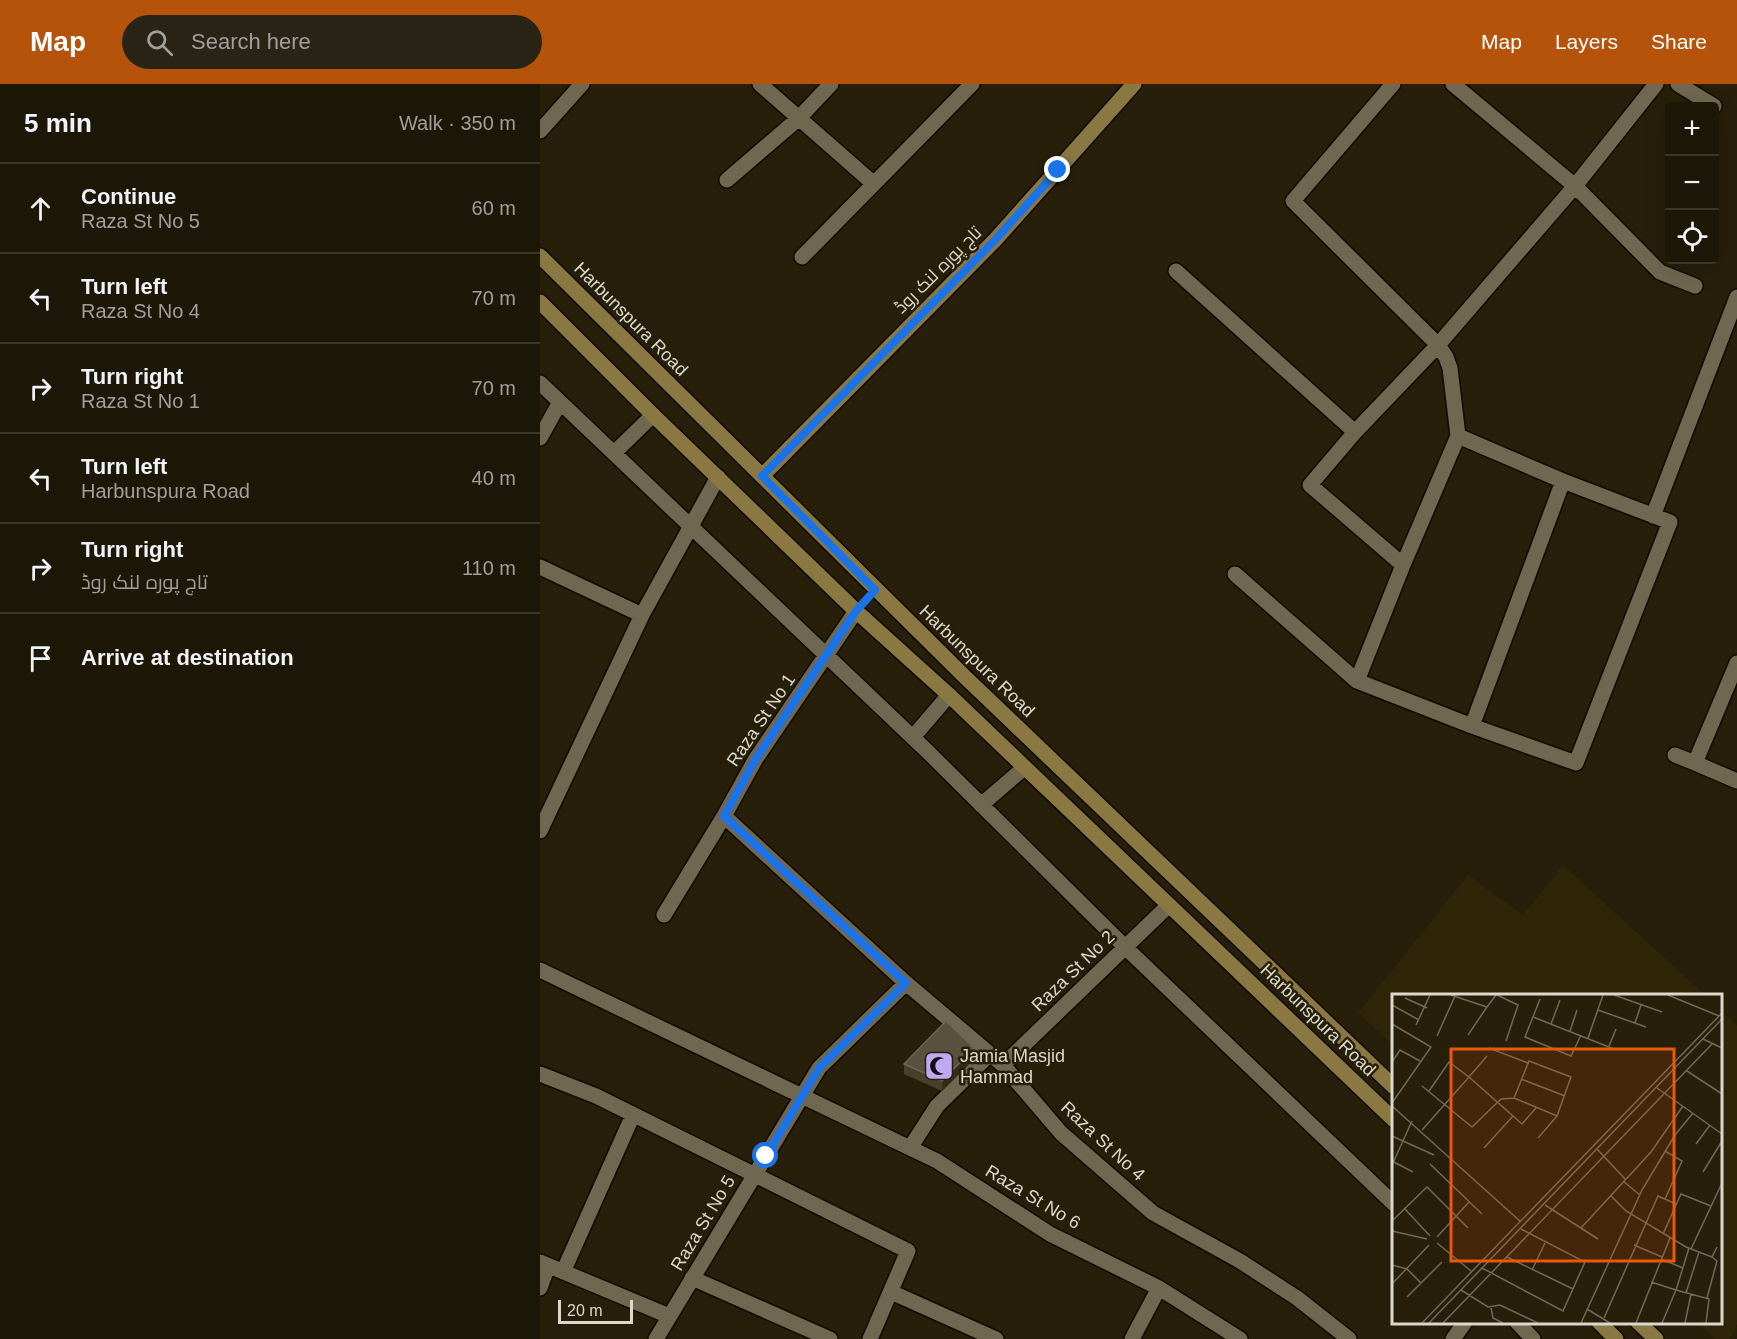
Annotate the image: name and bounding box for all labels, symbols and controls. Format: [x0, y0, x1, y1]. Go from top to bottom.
search box [122, 15, 542, 69]
text: Map [30, 26, 86, 57]
icon: search [143, 26, 176, 59]
text: Search here [191, 29, 311, 54]
text: Map [1481, 30, 1522, 53]
text: Layers [1555, 30, 1618, 53]
text: Share [1651, 30, 1707, 53]
map controls [1665, 102, 1719, 264]
button: + [1665, 102, 1719, 156]
text: 5 min [24, 108, 92, 138]
text: Walk · 350 m [399, 112, 516, 134]
route end [1044, 156, 1070, 182]
button: − [1665, 156, 1719, 210]
text: Continue [81, 184, 176, 209]
icon: ahead [24, 192, 57, 225]
text: 60 m [472, 197, 516, 219]
text: Raza St No 5 [81, 210, 200, 232]
button: locate [1665, 210, 1719, 264]
street label: تاج پورہ لنک روڈ [891, 222, 987, 319]
street label: Harbunspura Road [570, 258, 692, 380]
text: Turn left [81, 274, 167, 299]
icon: left [24, 282, 57, 315]
text: 70 m [472, 287, 516, 309]
text: Raza St No 4 [81, 300, 200, 322]
text: Turn right [81, 364, 183, 389]
icon: right [24, 372, 57, 405]
text: 70 m [472, 377, 516, 399]
text: Raza St No 1 [81, 390, 200, 412]
text: Turn left [81, 454, 167, 479]
icon: left [24, 462, 57, 495]
text: 40 m [472, 467, 516, 489]
text: Harbunspura Road [81, 480, 250, 502]
text: Turn right [81, 537, 183, 562]
icon: right [24, 552, 57, 585]
text: 110 m [462, 557, 516, 579]
text: تاج پورہ لنک روڈ [81, 571, 208, 593]
street label: Harbunspura Road [915, 601, 1039, 721]
icon: arrive [24, 642, 57, 675]
text: Arrive at destination [81, 645, 294, 670]
street label: Raza St No 1 [723, 670, 799, 770]
street label: Raza St No 2 [1028, 927, 1118, 1015]
street label: Harbunspura Road [1256, 960, 1380, 1080]
inset map [1392, 994, 1722, 1324]
place label: Jamia Masjid Hammad [960, 1046, 1065, 1087]
mosque icon: Jamia Masjid Hammad [923, 1050, 955, 1082]
street label: Raza St No 4 [1057, 1097, 1149, 1185]
route start [752, 1142, 778, 1168]
street label: Raza St No 6 [982, 1161, 1084, 1233]
street label: Raza St No 5 [667, 1172, 739, 1274]
scale bar [558, 1297, 633, 1324]
text: 20 m [567, 1302, 603, 1319]

